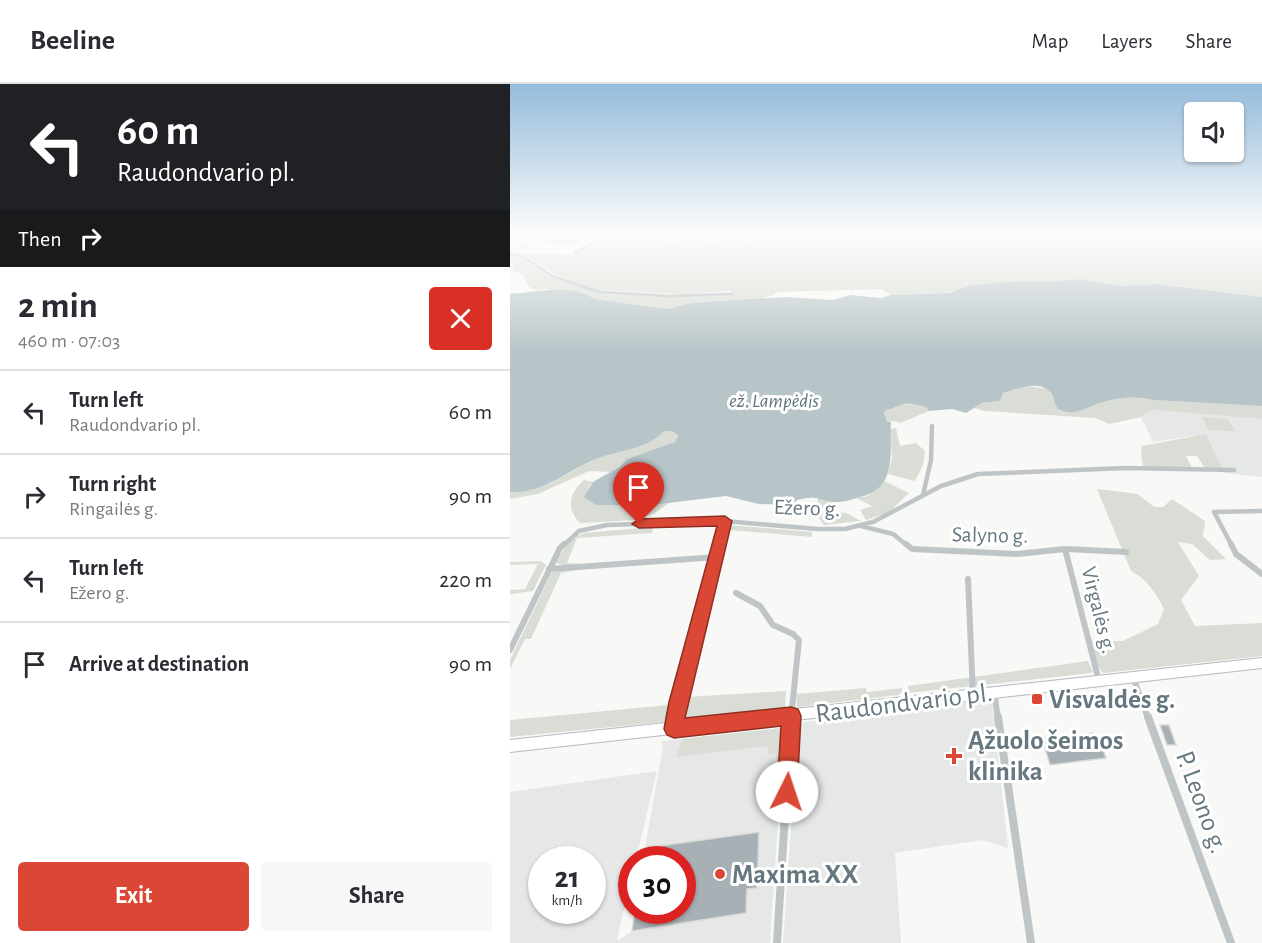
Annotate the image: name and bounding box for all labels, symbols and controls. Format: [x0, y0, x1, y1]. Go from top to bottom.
text: Beeline [30, 27, 115, 55]
text: Map [1032, 31, 1068, 52]
text: Layers [1101, 31, 1152, 52]
text: Share [1185, 31, 1232, 52]
map controls [1184, 102, 1244, 162]
button: sound [1184, 102, 1244, 162]
icon: left [18, 108, 96, 186]
text: 60 m [117, 110, 199, 152]
text: Raudondvario pl. [117, 159, 295, 186]
icon: right [74, 222, 107, 255]
text: Then [18, 228, 62, 250]
button: close [429, 287, 492, 350]
text: 2 min [18, 288, 98, 324]
text: 460 m · 07:03 [18, 331, 120, 351]
text: Turn left [69, 389, 143, 411]
water label: ež. Lampėdis [729, 391, 819, 411]
icon: left [18, 396, 51, 429]
text: 60 m [449, 401, 492, 423]
text: Raudondvario pl. [69, 415, 201, 435]
pin [613, 462, 664, 524]
icon: arrive [622, 471, 655, 504]
text: Turn right [69, 473, 156, 495]
icon: right [18, 480, 51, 513]
text: 90 m [449, 485, 492, 507]
street label: Ežero g. [773, 496, 841, 520]
text: Ringailės g. [69, 499, 158, 519]
street label: Salyno g. [952, 523, 1028, 547]
text: Turn left [69, 557, 143, 579]
icon: left [18, 564, 51, 597]
street label: Virgalės g. [1078, 564, 1120, 656]
text: 220 m [439, 569, 492, 591]
text: Ežero g. [69, 583, 129, 603]
icon: arrive [18, 648, 51, 681]
text: Arrive at destination [69, 653, 249, 675]
text: 90 m [449, 653, 492, 675]
street label: Raudondvario pl. [814, 679, 994, 727]
place label: Visvaldės g. [1049, 686, 1175, 713]
marker: Visvaldės g. [1030, 692, 1044, 706]
place label: Ąžuolo šeimos klinika [968, 727, 1123, 785]
marker: Ąžuolo šeimos klinika [945, 747, 963, 765]
street label: P. Leono g. [1171, 747, 1233, 857]
position arrow [755, 760, 819, 824]
speed limit sign: 30 [618, 846, 696, 924]
place label: Maxima XX [732, 861, 858, 888]
button: Exit [18, 862, 249, 931]
button: Share [261, 862, 492, 931]
text: 21 [555, 863, 579, 893]
marker: Maxima XX [713, 867, 727, 881]
text: km/h [552, 893, 582, 908]

